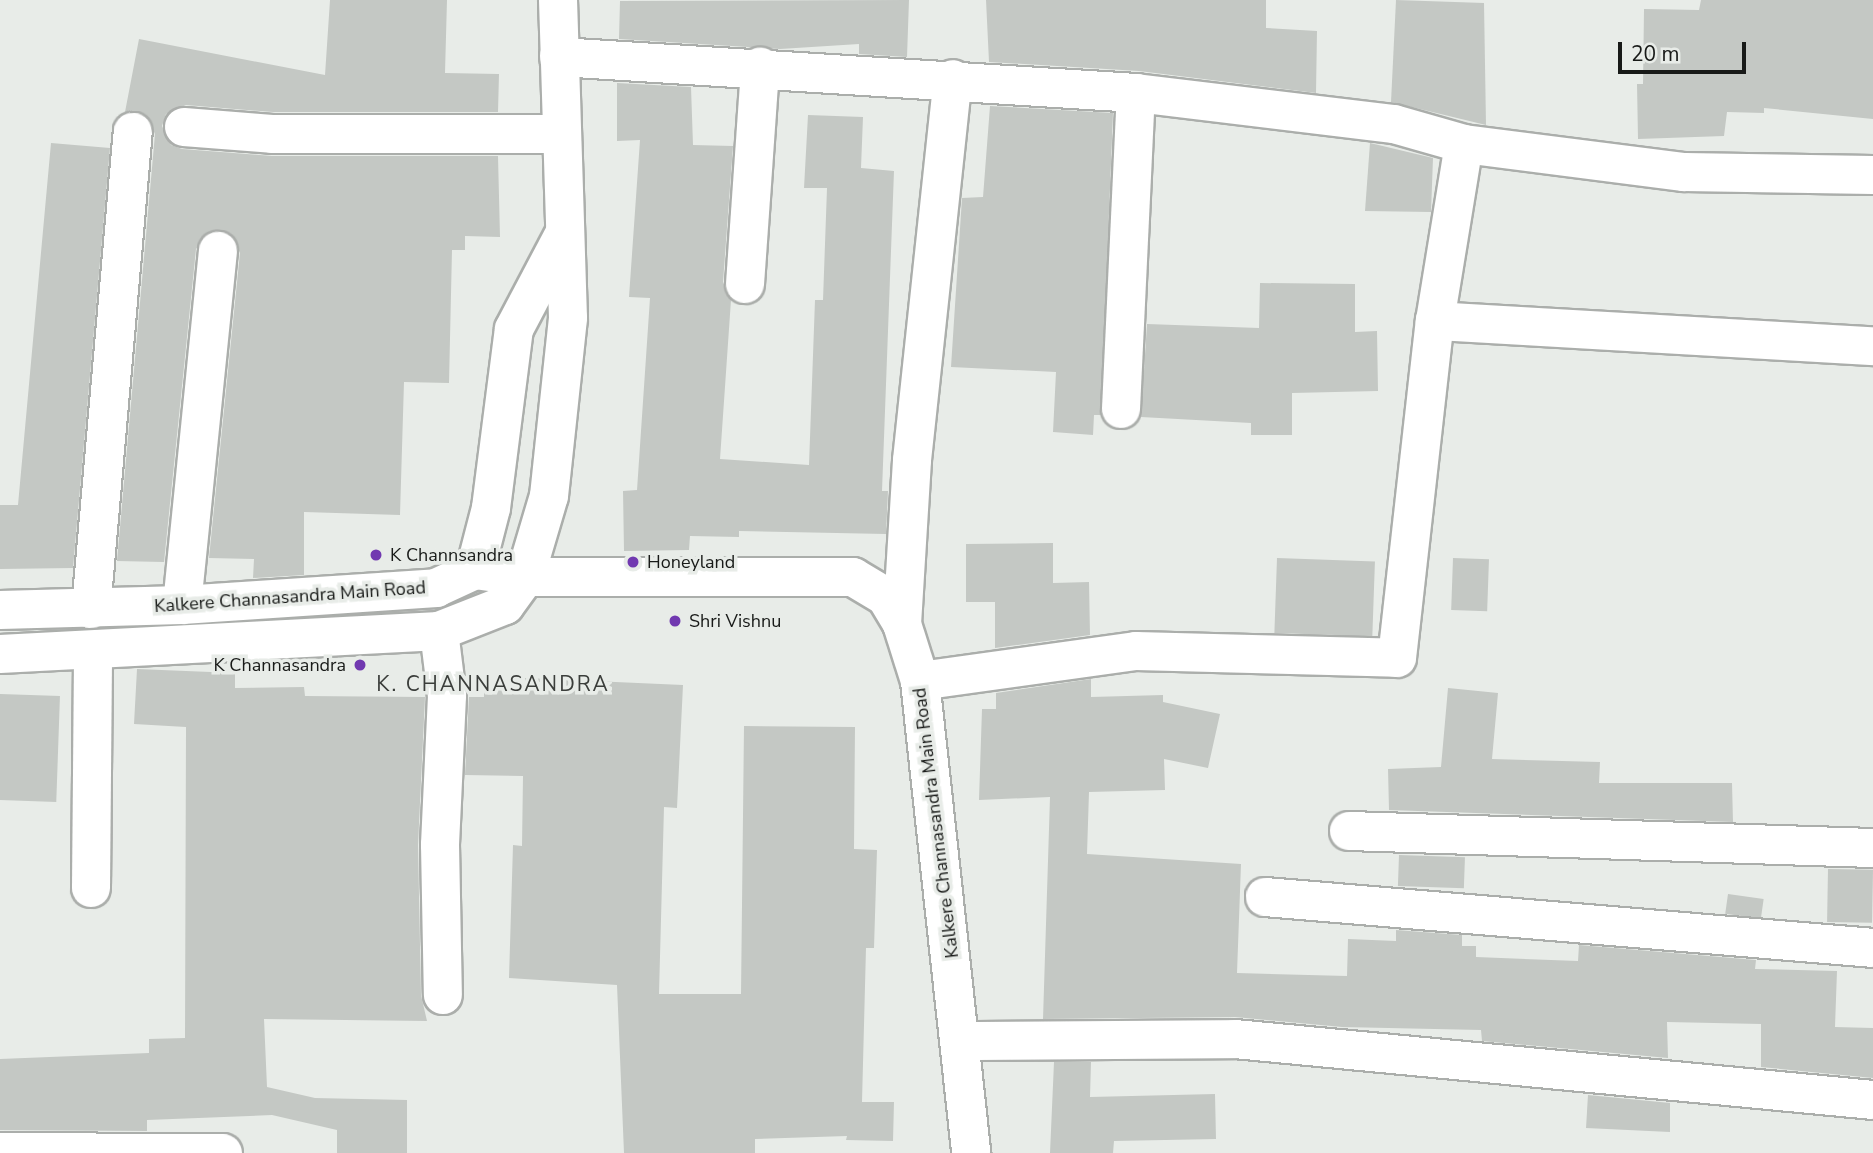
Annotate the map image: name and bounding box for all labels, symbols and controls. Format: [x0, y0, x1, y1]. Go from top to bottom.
scale bar [1621, 28, 1749, 72]
text: 20 m [1631, 40, 1680, 68]
place label: K Channsandra [390, 544, 513, 566]
marker: K Channsandra [368, 547, 384, 563]
place label: Honeyland [647, 551, 735, 573]
marker: Honeyland [625, 554, 641, 570]
street label: Kalkere Channasandra Main Road [154, 577, 426, 617]
place label: Shri Vishnu [689, 610, 781, 632]
marker: Shri Vishnu [667, 613, 683, 629]
place label: K Channasandra [213, 654, 346, 676]
marker: K Channasandra [352, 657, 368, 673]
district label: K. CHANNASANDRA [378, 671, 608, 697]
street label: Kalkere Channasandra Main Road [909, 687, 963, 959]

